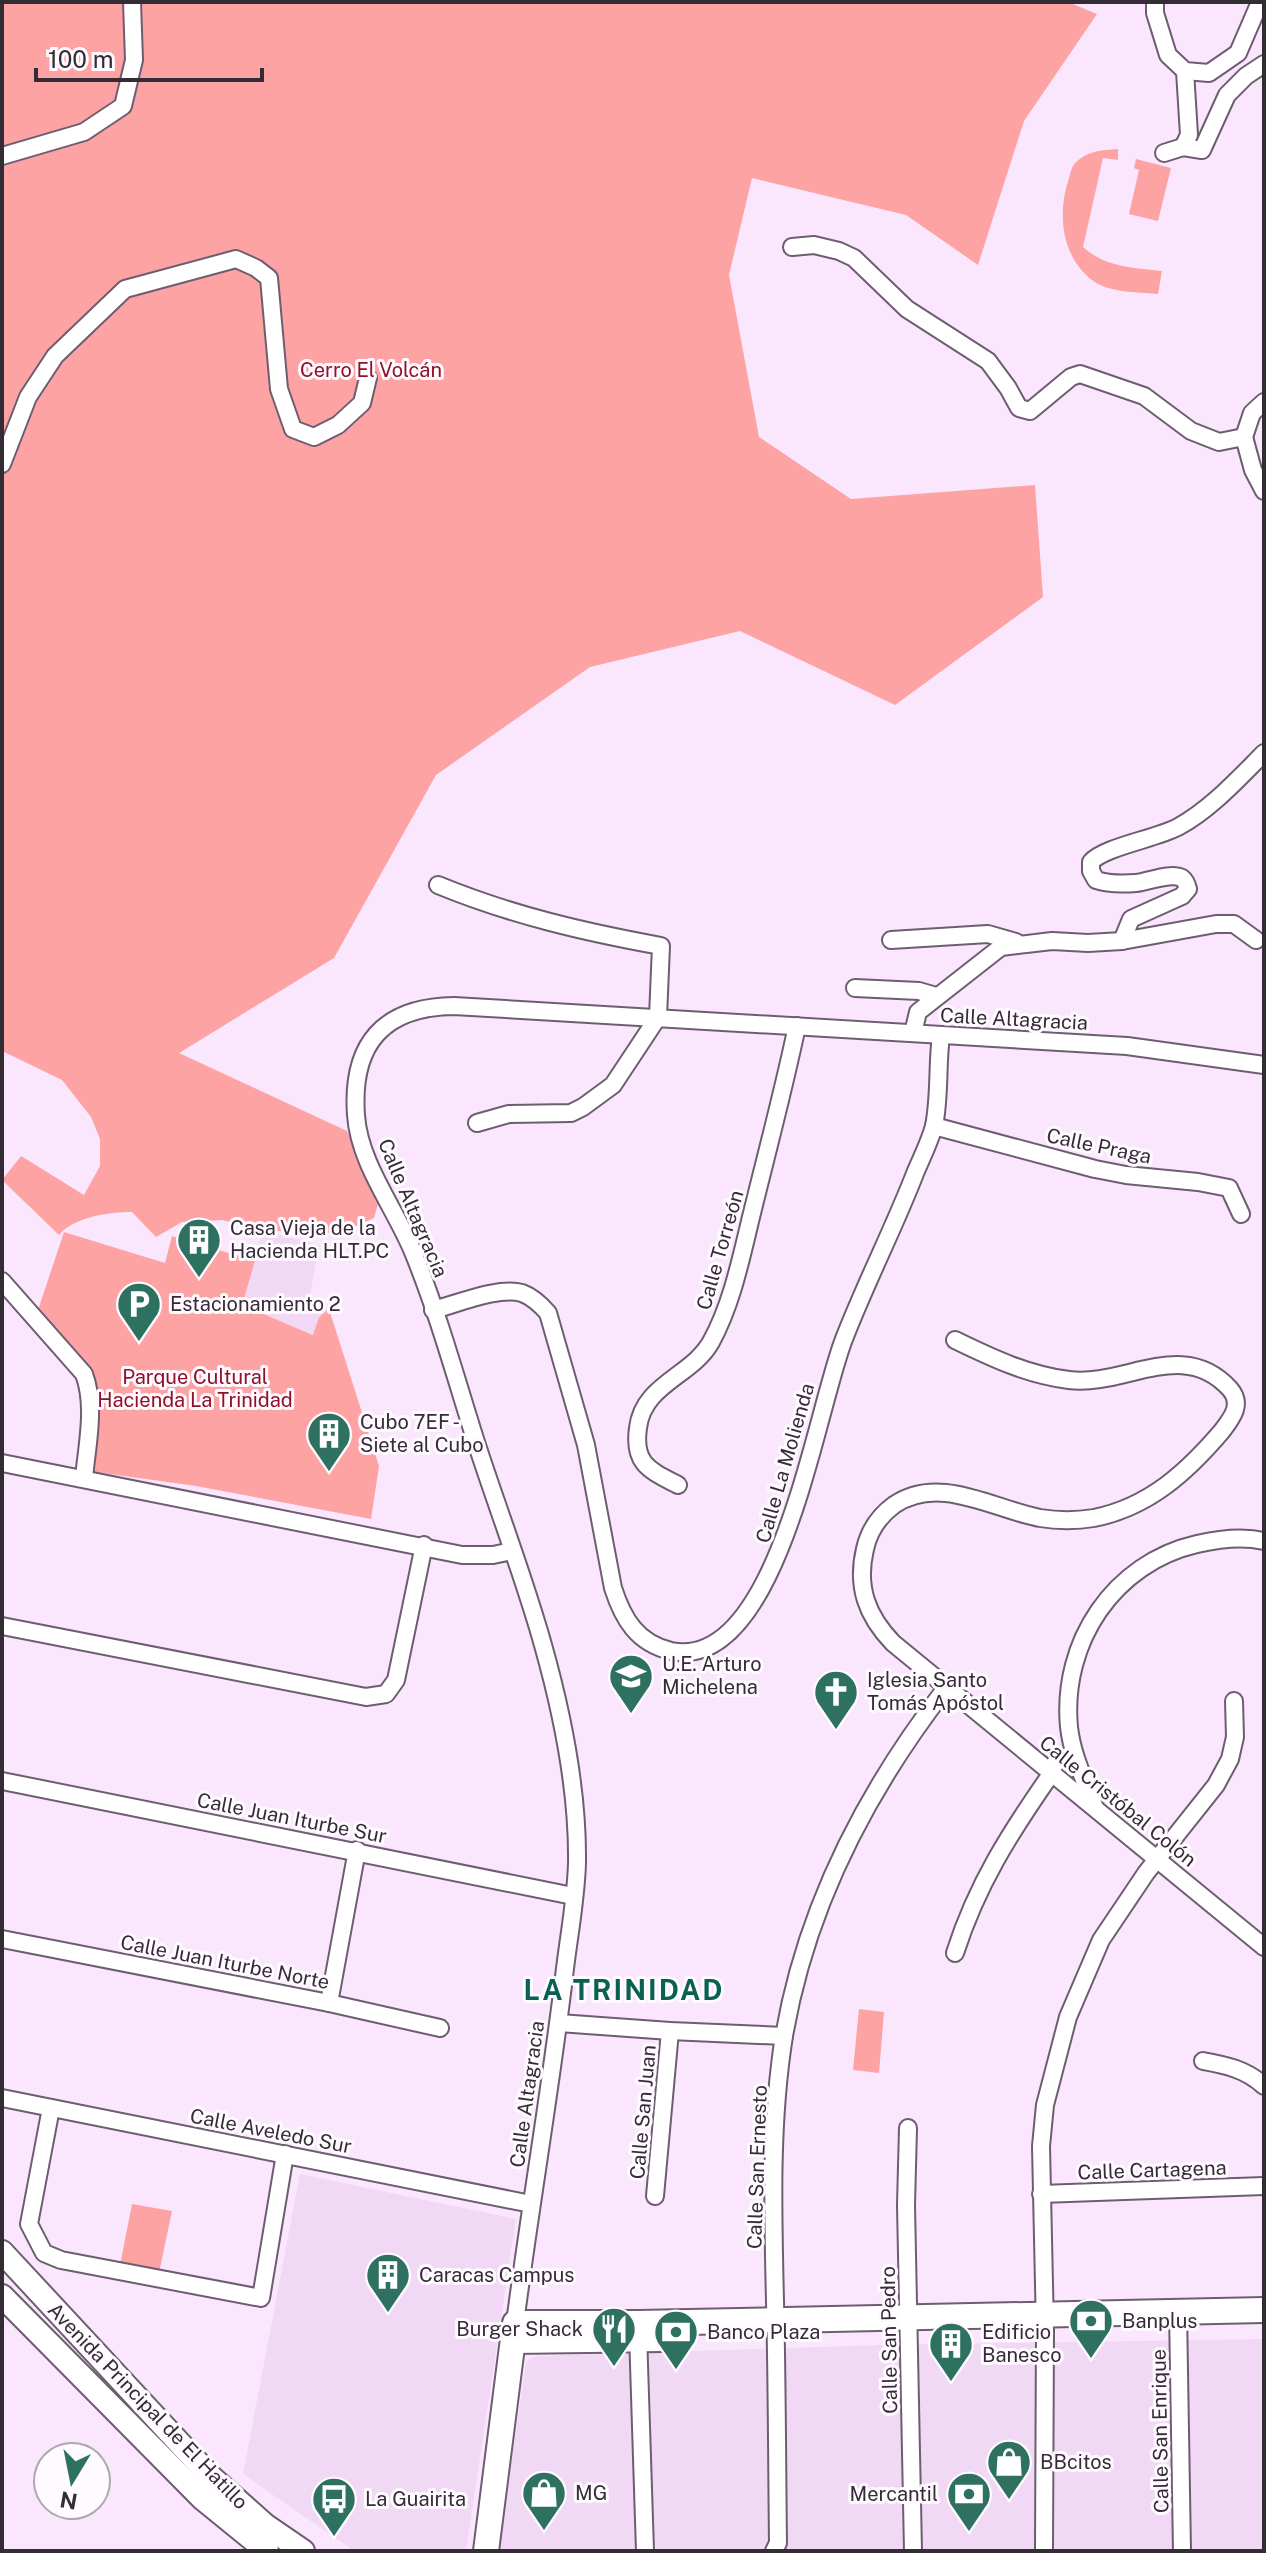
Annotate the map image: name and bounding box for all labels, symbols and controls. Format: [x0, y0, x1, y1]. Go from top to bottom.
scale bar [36, 32, 262, 82]
text: 100 m [48, 45, 114, 73]
park label: Cerro El Volcán [300, 358, 442, 382]
street label: Calle Altagracia [939, 1003, 1089, 1035]
street label: Calle Praga [1044, 1123, 1154, 1169]
street label: Calle Altagracia [373, 1135, 453, 1281]
street label: Calle Torreón [691, 1187, 749, 1313]
building icon: Casa Vieja de la Hacienda HLT.PC [175, 1216, 223, 1279]
place label: Casa Vieja de la Hacienda HLT.PC [230, 1216, 389, 1263]
parking icon: Estacionamiento 2 [115, 1280, 163, 1343]
place label: Estacionamiento 2 [170, 1292, 341, 1316]
park label: Parque Cultural Hacienda La Trinidad [97, 1365, 293, 1412]
street label: Calle La Molienda [751, 1380, 819, 1546]
building icon: Cubo 7EF - Siete al Cubo [305, 1410, 353, 1473]
place label: Cubo 7EF - Siete al Cubo [360, 1410, 484, 1457]
school or university icon: U.E. Arturo Michelena [607, 1652, 655, 1715]
place label: U.E. Arturo Michelena [662, 1652, 762, 1699]
church icon: Iglesia Santo Tomás Apóstol [812, 1668, 860, 1731]
place label: Iglesia Santo Tomás Apóstol [867, 1668, 1004, 1715]
street label: Calle Cristóbal Colón [1035, 1730, 1201, 1872]
street label: Calle Juan Iturbe Sur [195, 1788, 389, 1848]
street label: Calle Juan Iturbe Norte [118, 1930, 332, 1994]
district label: LA TRINIDAD [524, 1973, 724, 2006]
street label: Calle Altagracia [505, 2019, 549, 2169]
street label: Calle San Juan [625, 2044, 661, 2180]
street label: Calle San Ernesto [742, 2084, 772, 2250]
street label: Calle Aveledo Sur [188, 2104, 354, 2158]
street label: Calle Cartagena [1077, 2155, 1227, 2185]
building icon: Caracas Campus [364, 2251, 412, 2314]
place label: Caracas Campus [419, 2263, 574, 2287]
street label: Calle San Pedro [876, 2266, 902, 2414]
bank icon: Banplus [1067, 2297, 1115, 2360]
street label: Avenida Principal de El Hatillo [43, 2298, 253, 2514]
restaurant icon: Burger Shack [590, 2305, 638, 2368]
bank icon: Banco Plaza [652, 2308, 700, 2371]
place label: Banplus [1122, 2309, 1197, 2333]
place label: Burger Shack [456, 2317, 583, 2341]
place label: Banco Plaza [707, 2320, 820, 2344]
building icon: Edificio Banesco [927, 2320, 975, 2383]
place label: Edificio Banesco [982, 2320, 1062, 2367]
street label: Calle San Enrique [1147, 2349, 1173, 2513]
shop icon: BBcitos [985, 2438, 1033, 2501]
north arrow [32, 2441, 112, 2521]
place label: BBcitos [1040, 2450, 1112, 2474]
shop icon: MG [520, 2469, 568, 2532]
bank icon: Mercantil [945, 2470, 993, 2533]
bus stop icon: La Guairita [310, 2475, 358, 2538]
place label: MG [575, 2481, 607, 2505]
place label: Mercantil [850, 2482, 938, 2506]
text: N [58, 2486, 79, 2515]
place label: La Guairita [365, 2487, 466, 2511]

